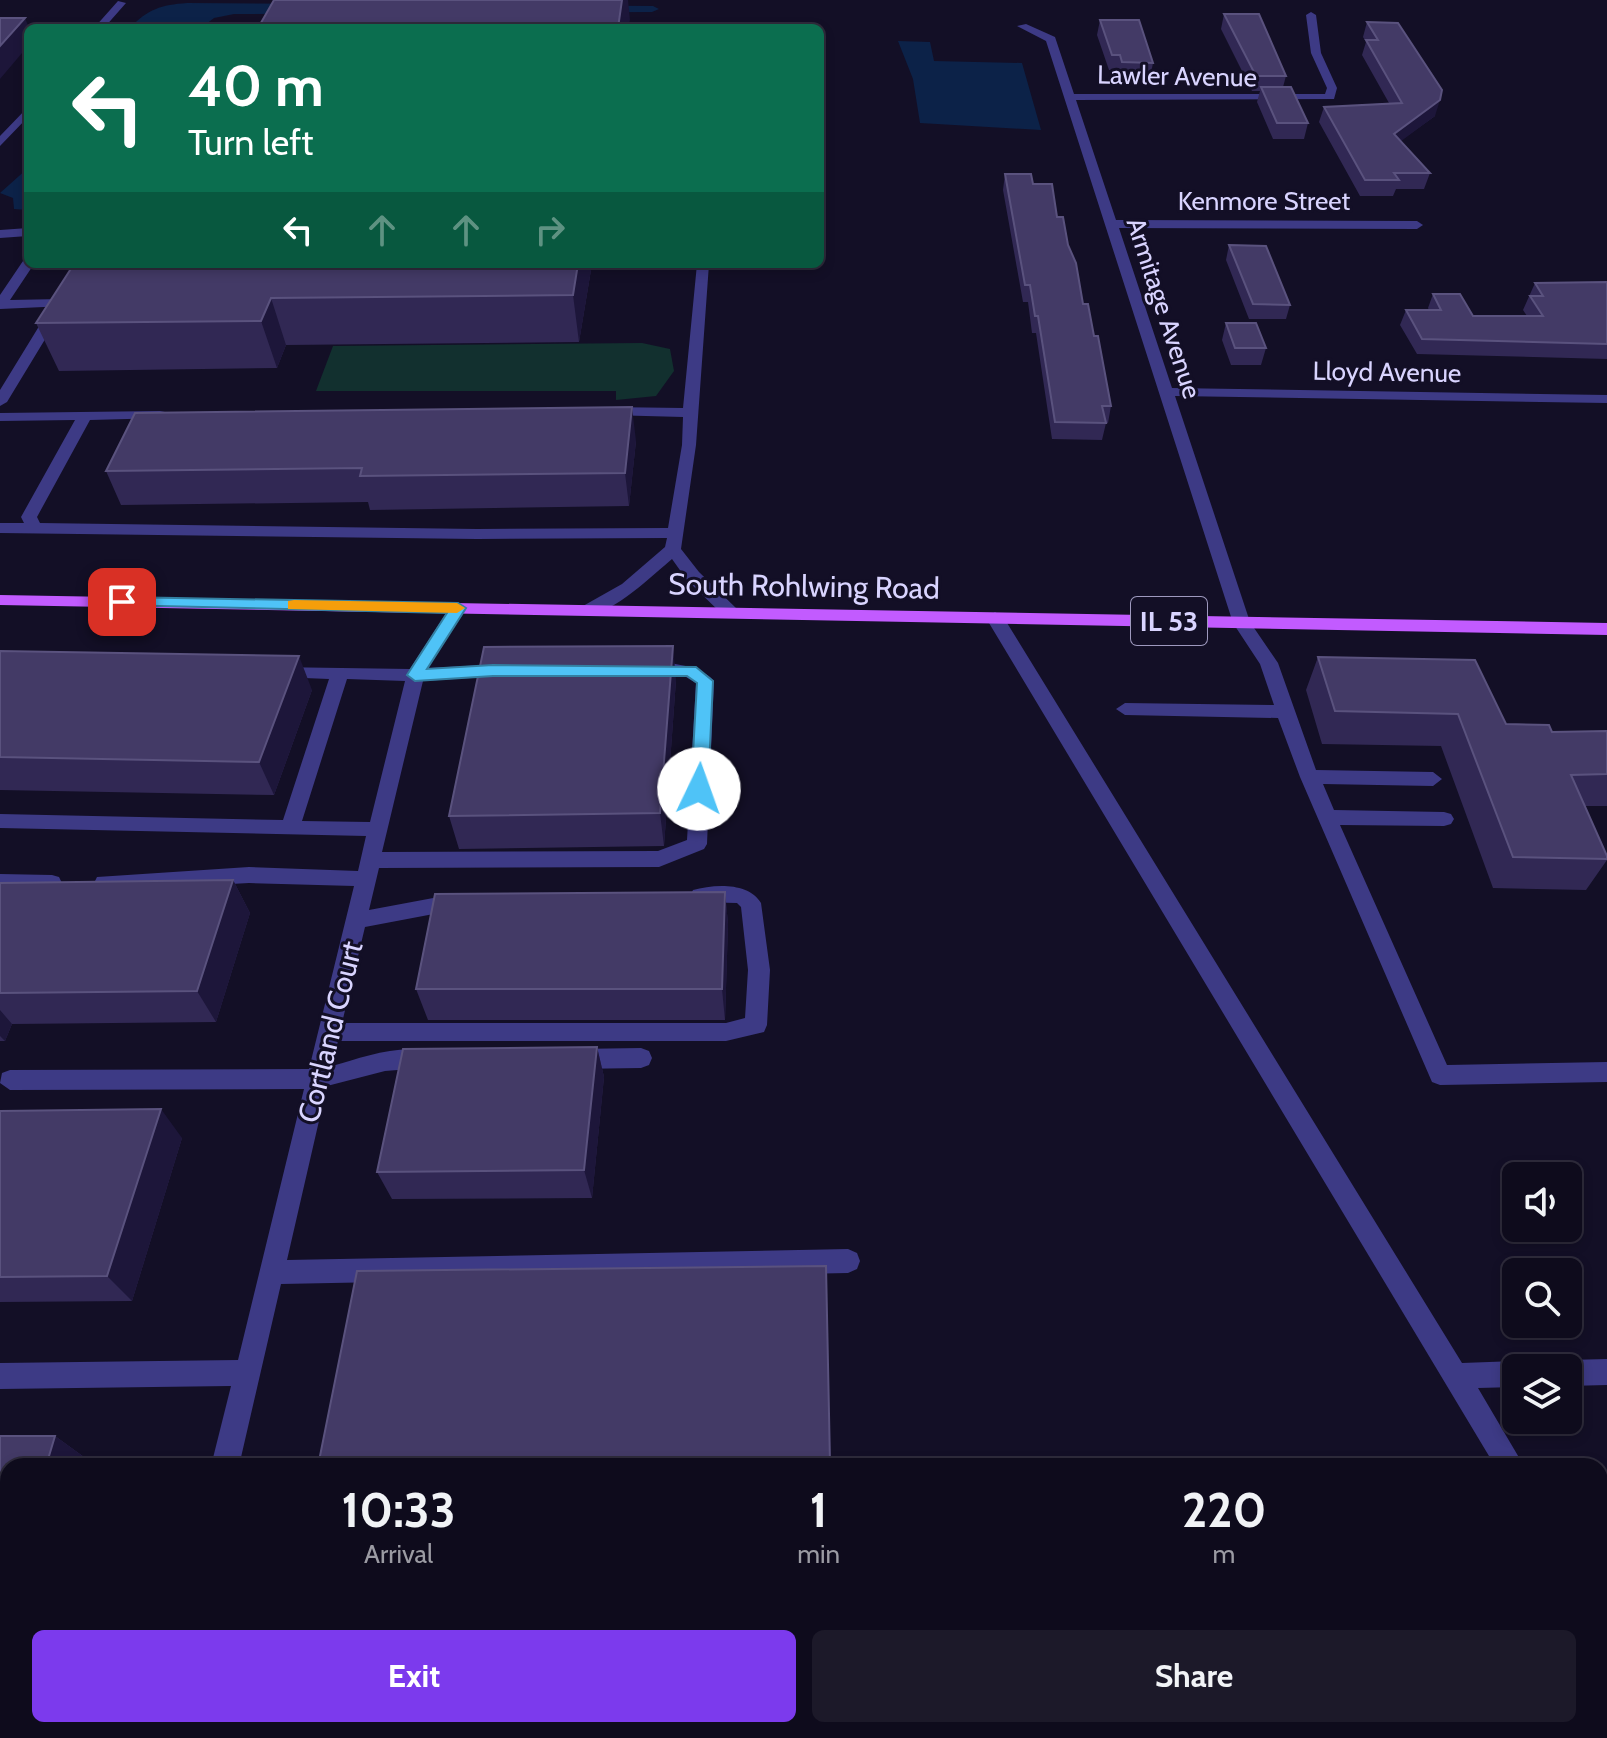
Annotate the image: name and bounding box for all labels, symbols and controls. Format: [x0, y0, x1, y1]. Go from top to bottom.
text: 40 m [188, 52, 324, 120]
icon: left [56, 56, 160, 160]
street label: Lawler Avenue [1097, 59, 1257, 93]
text: Turn left [188, 120, 313, 164]
street label: Kenmore Street [1178, 185, 1351, 217]
icon: left [276, 208, 320, 252]
icon: ahead [360, 208, 404, 252]
icon: ahead [444, 208, 488, 252]
icon: right [528, 208, 572, 252]
street label: Armitage Avenue [1120, 213, 1208, 403]
street label: Lloyd Avenue [1312, 355, 1462, 389]
street label: South Rohlwing Road [668, 565, 940, 607]
pin [88, 568, 156, 636]
icon: arrive [100, 580, 144, 624]
road number: IL 53 [1131, 597, 1207, 645]
position arrow [657, 747, 741, 831]
street label: Cortland Court [290, 937, 370, 1127]
map controls [1502, 1162, 1582, 1434]
button: sound [1502, 1162, 1582, 1242]
button: search [1502, 1258, 1582, 1338]
button: layers [1502, 1354, 1582, 1434]
text: 10:33 [342, 1481, 456, 1539]
text: 1 [810, 1481, 828, 1539]
text: 220 [1182, 1481, 1266, 1539]
text: Arrival [364, 1538, 433, 1570]
text: min [797, 1538, 840, 1570]
text: m [1213, 1538, 1235, 1570]
button: Exit [32, 1630, 796, 1722]
button: Share [812, 1630, 1576, 1722]

